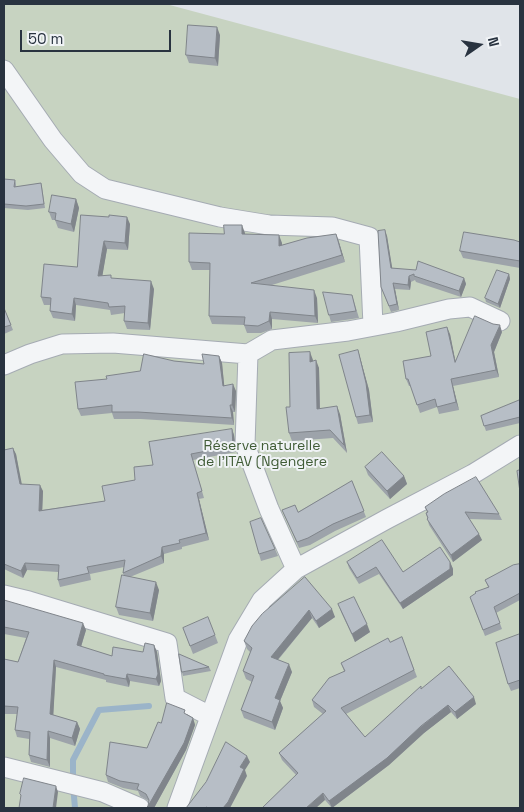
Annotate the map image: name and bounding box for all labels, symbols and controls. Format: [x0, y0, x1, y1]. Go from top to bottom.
scale bar [22, 20, 174, 52]
north arrow [454, 20, 504, 70]
text: 50 m [28, 29, 63, 48]
text: N [484, 35, 503, 48]
park label: Réserve naturelle de l'ITAV (Ngengere [197, 438, 327, 471]

